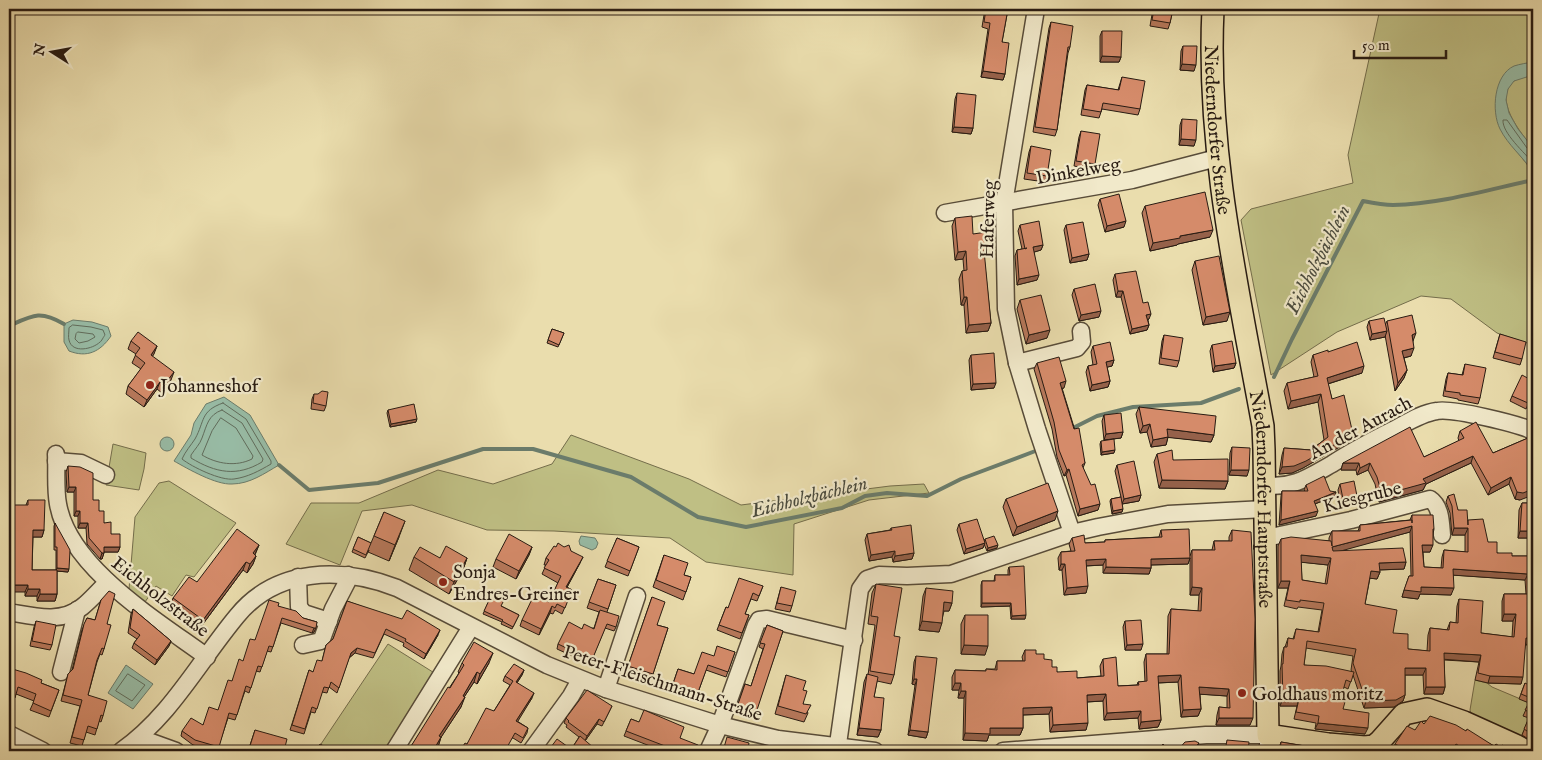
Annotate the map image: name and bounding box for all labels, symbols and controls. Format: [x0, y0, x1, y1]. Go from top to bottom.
north arrow [28, 28, 78, 78]
scale bar [1354, 28, 1447, 60]
text: 50 m [1362, 36, 1390, 55]
text: N [30, 42, 50, 58]
street label: Niederndorfer Straße [1198, 45, 1235, 217]
street label: Dinkelweg [1034, 153, 1123, 191]
street label: Haferweg [976, 179, 1002, 259]
water label: Eichholzbächlein [1280, 201, 1357, 319]
place label: Johanneshof [158, 375, 262, 399]
marker: Johanneshof [144, 379, 156, 391]
street label: Niederndorfer Hauptstraße [1243, 389, 1276, 609]
street label: An der Aurach [1304, 392, 1417, 466]
water label: Eichholzbächlein [748, 471, 870, 524]
street label: Kiesgrube [1321, 477, 1405, 519]
street label: Eichholzstraße [106, 552, 214, 643]
place label: Sonja Endres-Greiner [453, 561, 579, 607]
marker: Sonja Endres-Greiner [437, 576, 449, 588]
street label: Peter-Fleischmann-Straße [560, 640, 765, 728]
place label: Goldhaus moritz [1252, 683, 1384, 707]
marker: Goldhaus moritz [1236, 687, 1248, 699]

